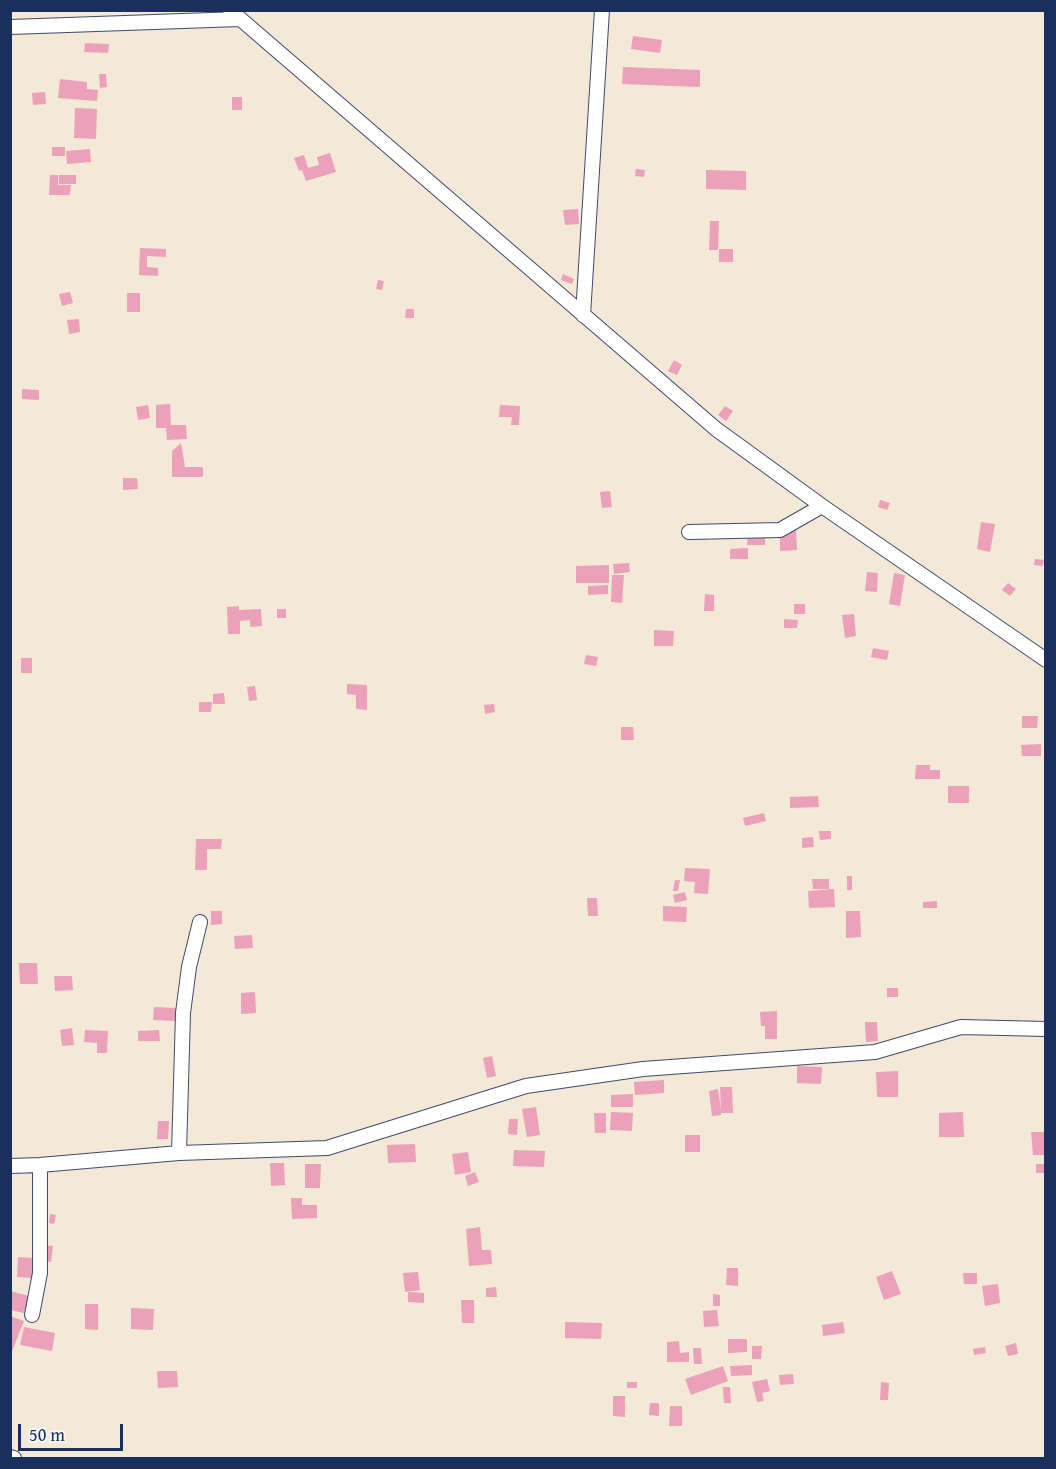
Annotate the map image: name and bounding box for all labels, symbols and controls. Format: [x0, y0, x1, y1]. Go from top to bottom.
scale bar [21, 1412, 126, 1450]
text: 50 m [29, 1421, 65, 1448]

